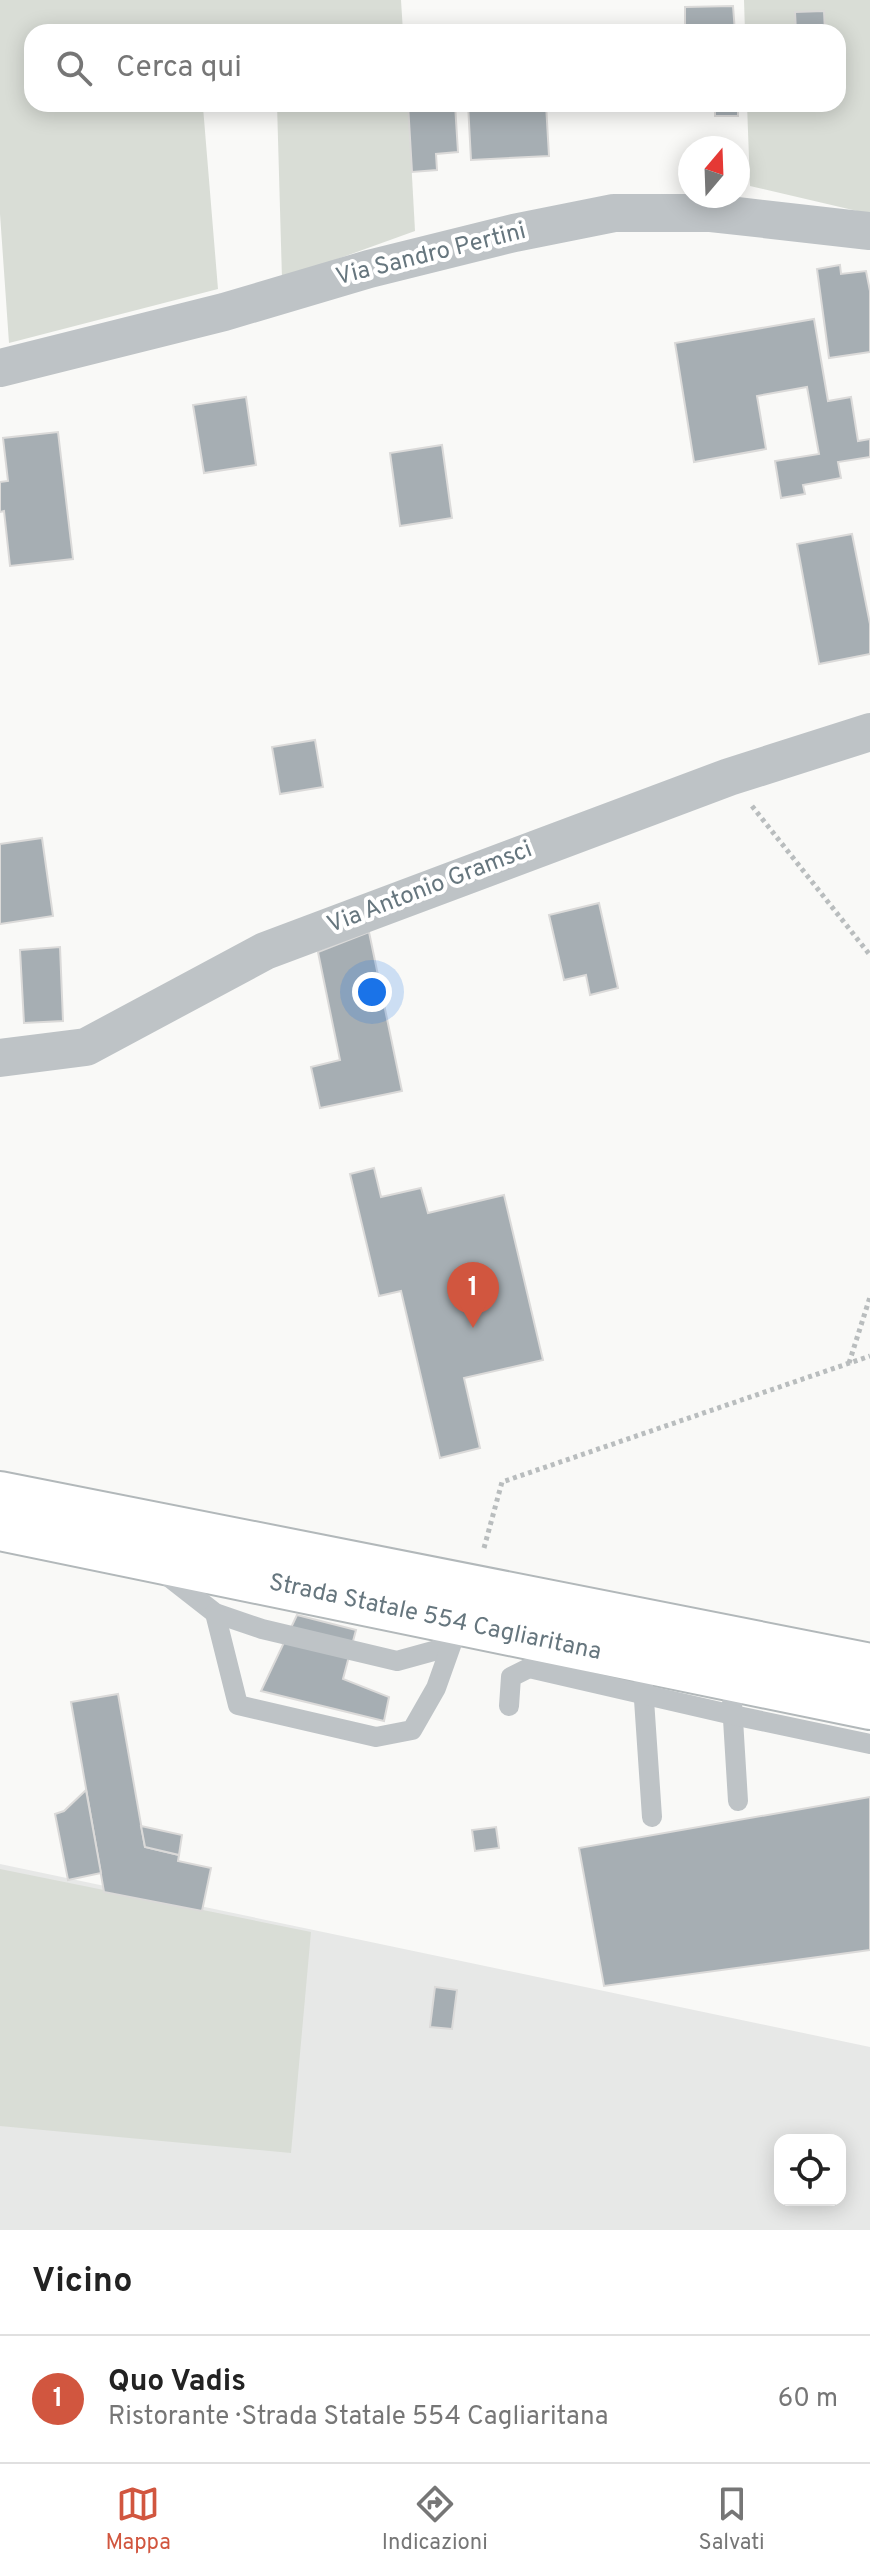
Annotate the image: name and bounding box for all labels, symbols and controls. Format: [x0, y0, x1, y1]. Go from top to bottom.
search box [24, 24, 846, 112]
icon: search [52, 46, 96, 90]
text: Cerca qui [116, 50, 242, 87]
north arrow [678, 136, 750, 208]
street label: Via Sandro Pertini [333, 217, 529, 293]
street label: Via Antonio Gramsci [323, 835, 537, 941]
your location [352, 972, 392, 1012]
pin: 1 [447, 1262, 499, 1328]
street label: Strada Statale 554 Cagliaritana [266, 1568, 604, 1668]
map controls [774, 2134, 846, 2206]
button: locate [774, 2134, 846, 2206]
text: Vicino [32, 2261, 132, 2304]
text: Quo Vadis [108, 2364, 246, 2401]
text: 1 [53, 2383, 63, 2416]
text: 60 m [778, 2383, 838, 2416]
text: Ristorante · Strada Statale 554 Cagliaritana [108, 2401, 609, 2434]
tab: Mappa [105, 2482, 171, 2557]
tab: Indicazioni [382, 2482, 488, 2557]
tab: Salvati [699, 2482, 765, 2557]

